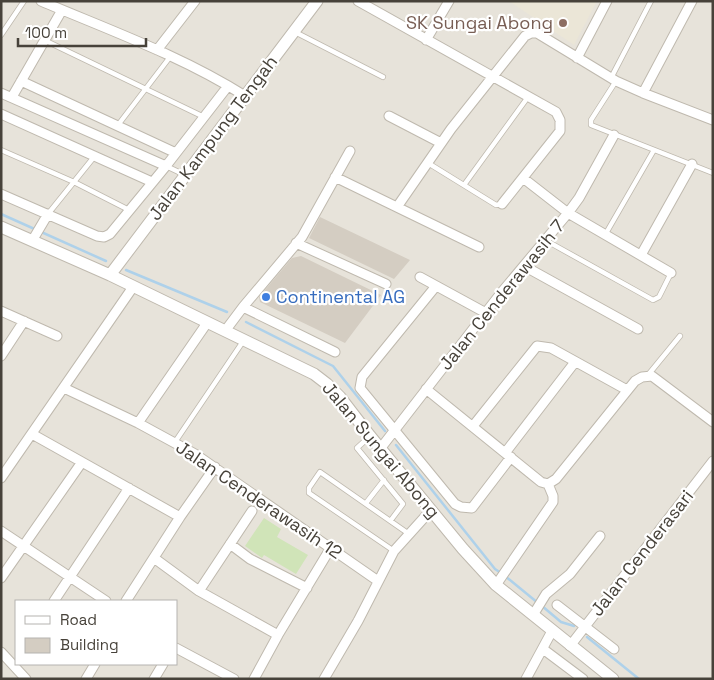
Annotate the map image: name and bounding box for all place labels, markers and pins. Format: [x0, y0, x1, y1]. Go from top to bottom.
place label: SK Sungai Abong [406, 11, 553, 34]
marker: SK Sungai Abong [557, 17, 569, 29]
place label: Continental AG [276, 285, 405, 308]
marker: Continental AG [260, 291, 272, 303]

